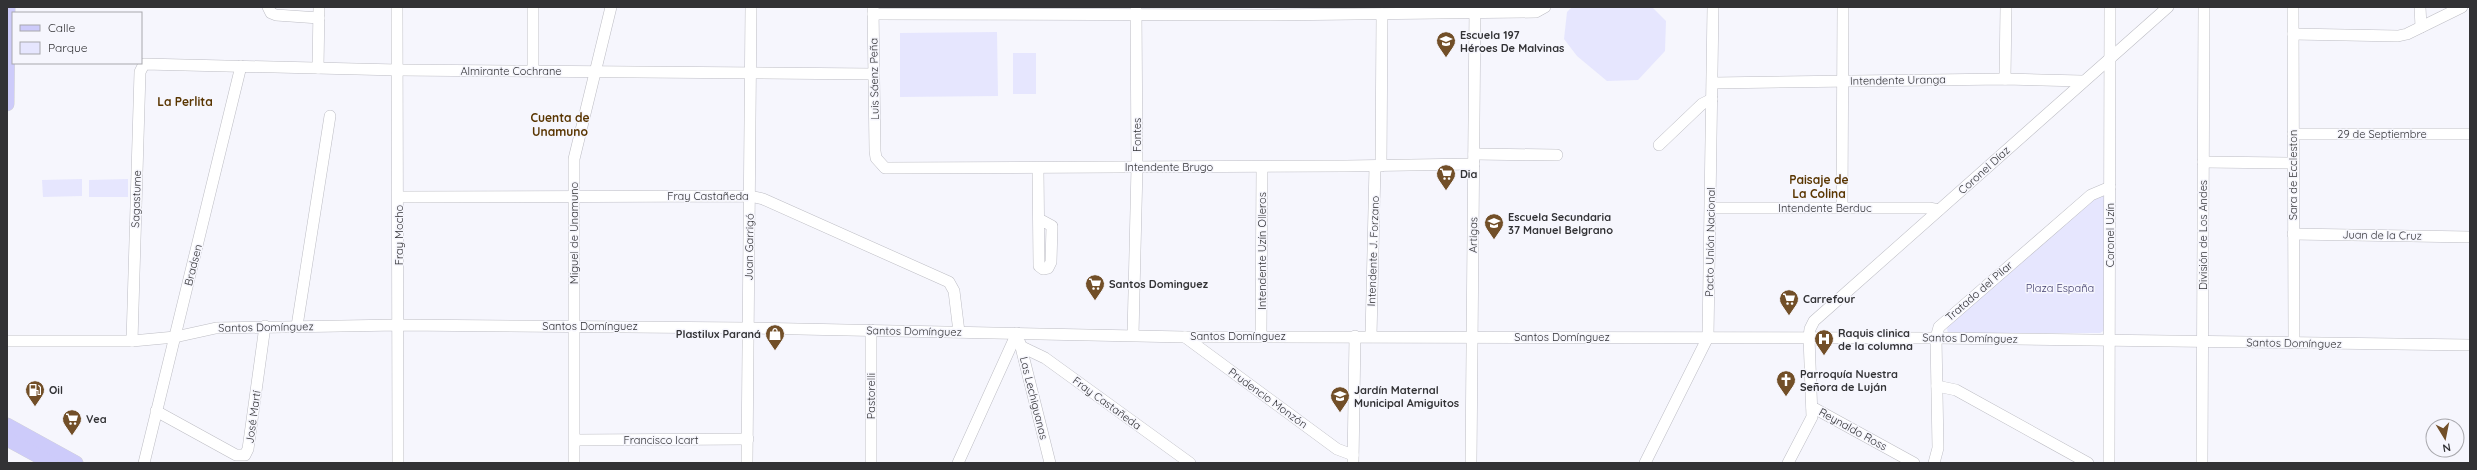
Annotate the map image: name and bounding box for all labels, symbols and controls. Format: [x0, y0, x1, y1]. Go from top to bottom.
legend [12, 12, 142, 64]
text: Calle [48, 20, 76, 35]
place label: Escuela 197 Héroes De Malvinas [1460, 28, 1564, 55]
school or university icon: Escuela 197 Héroes De Malvinas [1435, 30, 1457, 58]
street label: Luis Sáenz Peña [866, 38, 882, 120]
text: Parque [48, 40, 88, 55]
street label: Almirante Cochrane [460, 64, 562, 78]
street label: Intendente Uranga [1850, 72, 1946, 88]
district label: La Perlita [157, 94, 213, 109]
district label: Cuenta de Unamuno [530, 110, 590, 139]
street label: Fontes [1130, 118, 1144, 152]
street label: 29 de Septiembre [2337, 127, 2427, 141]
street label: Sara de Eccleston [2286, 130, 2300, 220]
street label: Coronel Díaz [1955, 143, 2013, 197]
street label: Intendente Brugo [1125, 160, 1214, 174]
supermarket icon: Dia [1435, 163, 1457, 191]
place label: Dia [1460, 167, 1477, 181]
street label: Sagastume [128, 170, 144, 228]
district label: Paisaje de La Colina [1789, 172, 1849, 201]
street label: División de Los Andes [2196, 180, 2210, 290]
street label: Miguel de Unamuno [567, 182, 581, 284]
street label: Pacto Unión Nacional [1702, 187, 1718, 297]
street label: Fray Castañeda [667, 189, 749, 203]
street label: Intendente Uzín Olleros [1255, 192, 1269, 310]
street label: Intendente J. Forzano [1364, 195, 1382, 307]
street label: Intendente Berduc [1778, 201, 1872, 215]
street label: Coronel Uzín [2103, 203, 2117, 267]
street label: Fray Mocho [392, 204, 406, 265]
place label: Escuela Secundaria 37 Manuel Belgrano [1508, 210, 1613, 237]
school or university icon: Escuela Secundaria 37 Manuel Belgrano [1483, 212, 1505, 240]
street label: Juan Garrigó [741, 213, 757, 281]
street label: Artigas [1466, 217, 1480, 253]
street label: Juan de la Cruz [2342, 227, 2422, 243]
street label: Bradsen [181, 243, 205, 287]
street label: Tratado del Pilar [1943, 258, 2016, 324]
supermarket icon: Santos Dominguez [1084, 273, 1106, 301]
place label: Santos Dominguez [1109, 277, 1209, 291]
park label: Plaza España [2026, 281, 2094, 295]
supermarket icon: Carrefour [1778, 288, 1800, 316]
place label: Carrefour [1803, 292, 1855, 306]
street label: Santos Domínguez [218, 319, 314, 335]
street label: Santos Domínguez [542, 319, 638, 333]
shop icon: Plastilux Paraná [764, 323, 786, 351]
street label: Santos Domínguez [866, 323, 962, 339]
place label: Raquis clinica de la columna [1838, 326, 1913, 353]
place label: Plastilux Paraná [676, 327, 761, 341]
hospital icon: Raquis clinica de la columna [1813, 328, 1835, 356]
street label: Santos Domínguez [1190, 329, 1286, 343]
street label: Santos Domínguez [1514, 330, 1610, 344]
street label: Santos Domínguez [1922, 330, 2018, 346]
street label: Santos Domínguez [2246, 335, 2342, 351]
street label: Las Lechiguanas [1017, 355, 1051, 441]
street label: Prudencio Monzón [1226, 365, 1310, 431]
place label: Parroquía Nuestra Señora de Luján [1800, 367, 1898, 394]
church icon: Parroquía Nuestra Señora de Luján [1775, 369, 1797, 397]
street label: Pastorelli [864, 373, 878, 419]
street label: Fray Castañeda [1070, 373, 1144, 433]
fuel station icon: Oil [24, 379, 46, 407]
place label: Oil [49, 383, 63, 397]
place label: Jardín Maternal Municipal Amiguitos [1354, 383, 1459, 410]
school or university icon: Jardín Maternal Municipal Amiguitos [1329, 385, 1351, 413]
street label: José Martí [242, 389, 264, 444]
street label: Reynaldo Ross [1816, 405, 1890, 453]
supermarket icon: Vea [61, 408, 83, 436]
place label: Vea [86, 412, 107, 426]
north arrow [2425, 418, 2465, 458]
street label: Francisco Icart [624, 433, 699, 447]
text: N [2442, 440, 2452, 455]

